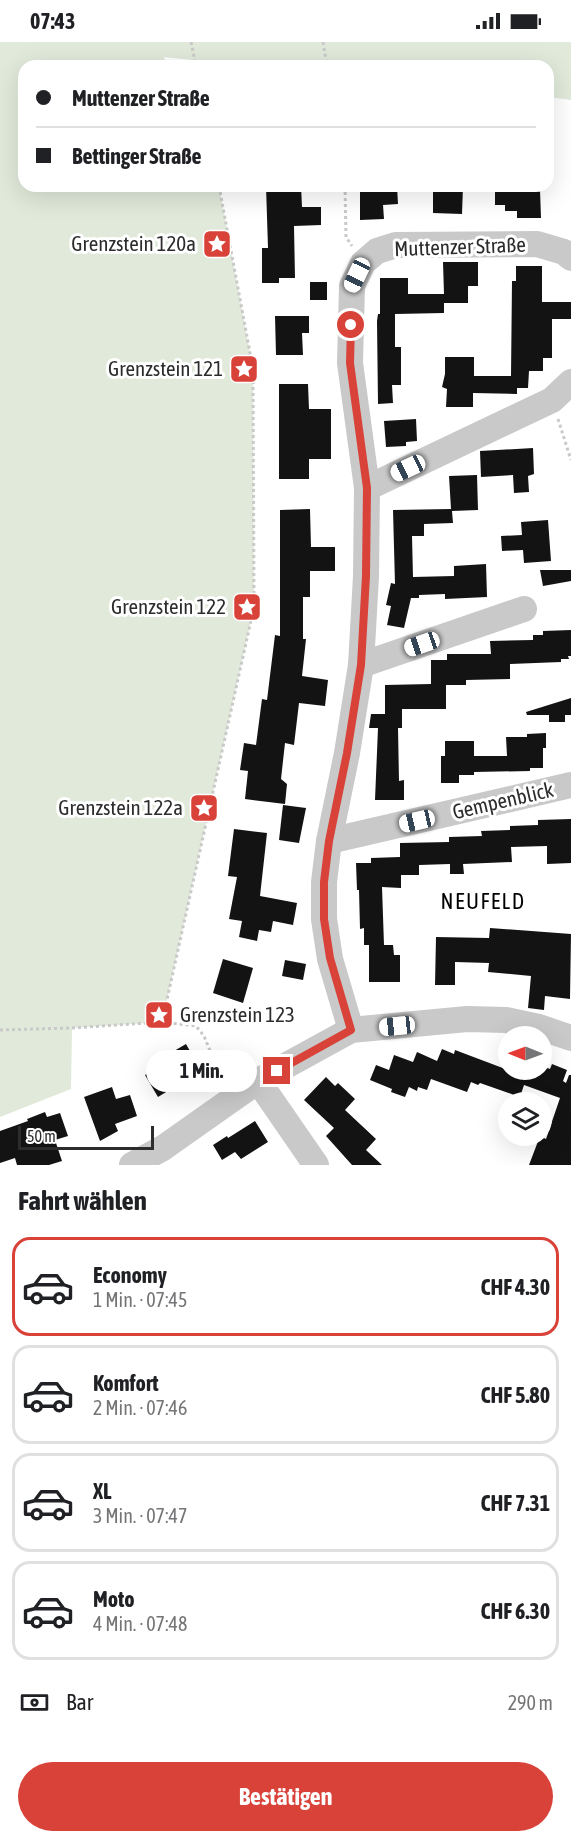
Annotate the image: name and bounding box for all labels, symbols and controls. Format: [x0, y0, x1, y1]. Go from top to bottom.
text: 07:43 [30, 8, 75, 34]
text: Muttenzer Straße [72, 85, 210, 111]
text: Bettinger Straße [72, 143, 202, 169]
place icon: Grenzstein 120a [201, 228, 233, 260]
place label: Grenzstein 120a [71, 231, 196, 255]
street label: Muttenzer Straße [394, 232, 526, 260]
car [341, 255, 373, 295]
route start [337, 311, 364, 338]
place icon: Grenzstein 121 [228, 353, 260, 385]
place label: Grenzstein 121 [108, 356, 223, 380]
car [388, 452, 428, 484]
place icon: Grenzstein 122 [231, 591, 263, 623]
place label: Grenzstein 122 [111, 594, 226, 618]
car [402, 630, 442, 658]
street label: Gempenblick [450, 777, 556, 823]
place icon: Grenzstein 122a [188, 792, 220, 824]
place label: Grenzstein 122a [58, 795, 183, 819]
car [397, 808, 437, 834]
district label: NEUFELD [441, 888, 525, 914]
place icon: Grenzstein 123 [143, 999, 175, 1031]
place label: Grenzstein 123 [180, 1002, 295, 1026]
car [378, 1015, 416, 1037]
north arrow [498, 1026, 552, 1080]
map controls [498, 1026, 552, 1146]
callout: 1 Min. [145, 1050, 256, 1092]
route end [263, 1057, 290, 1084]
text: 1 Min. [180, 1059, 223, 1082]
button: layers [498, 1092, 552, 1146]
scale bar [18, 1123, 154, 1150]
text: 50 m [27, 1127, 56, 1145]
text: Fahrt wählen [18, 1185, 147, 1216]
icon: car [21, 1260, 75, 1314]
text: Economy [93, 1262, 167, 1288]
text: CHF 4.30 [481, 1274, 550, 1300]
text: 1 Min. · 07:45 [93, 1288, 187, 1311]
icon: car [21, 1368, 75, 1422]
text: Komfort [93, 1370, 159, 1396]
text: CHF 5.80 [481, 1382, 550, 1408]
text: 2 Min. · 07:46 [93, 1396, 187, 1419]
icon: car [21, 1476, 75, 1530]
text: XL [93, 1478, 111, 1504]
text: CHF 7.31 [481, 1490, 550, 1516]
text: 3 Min. · 07:47 [93, 1504, 187, 1527]
icon: car [21, 1584, 75, 1638]
text: Moto [93, 1586, 135, 1612]
text: CHF 6.30 [481, 1598, 550, 1624]
text: 4 Min. · 07:48 [93, 1612, 187, 1635]
icon: cash [18, 1686, 51, 1719]
text: Bar [66, 1689, 93, 1715]
text: 290 m [508, 1691, 553, 1714]
button: Bestätigen [18, 1762, 553, 1831]

